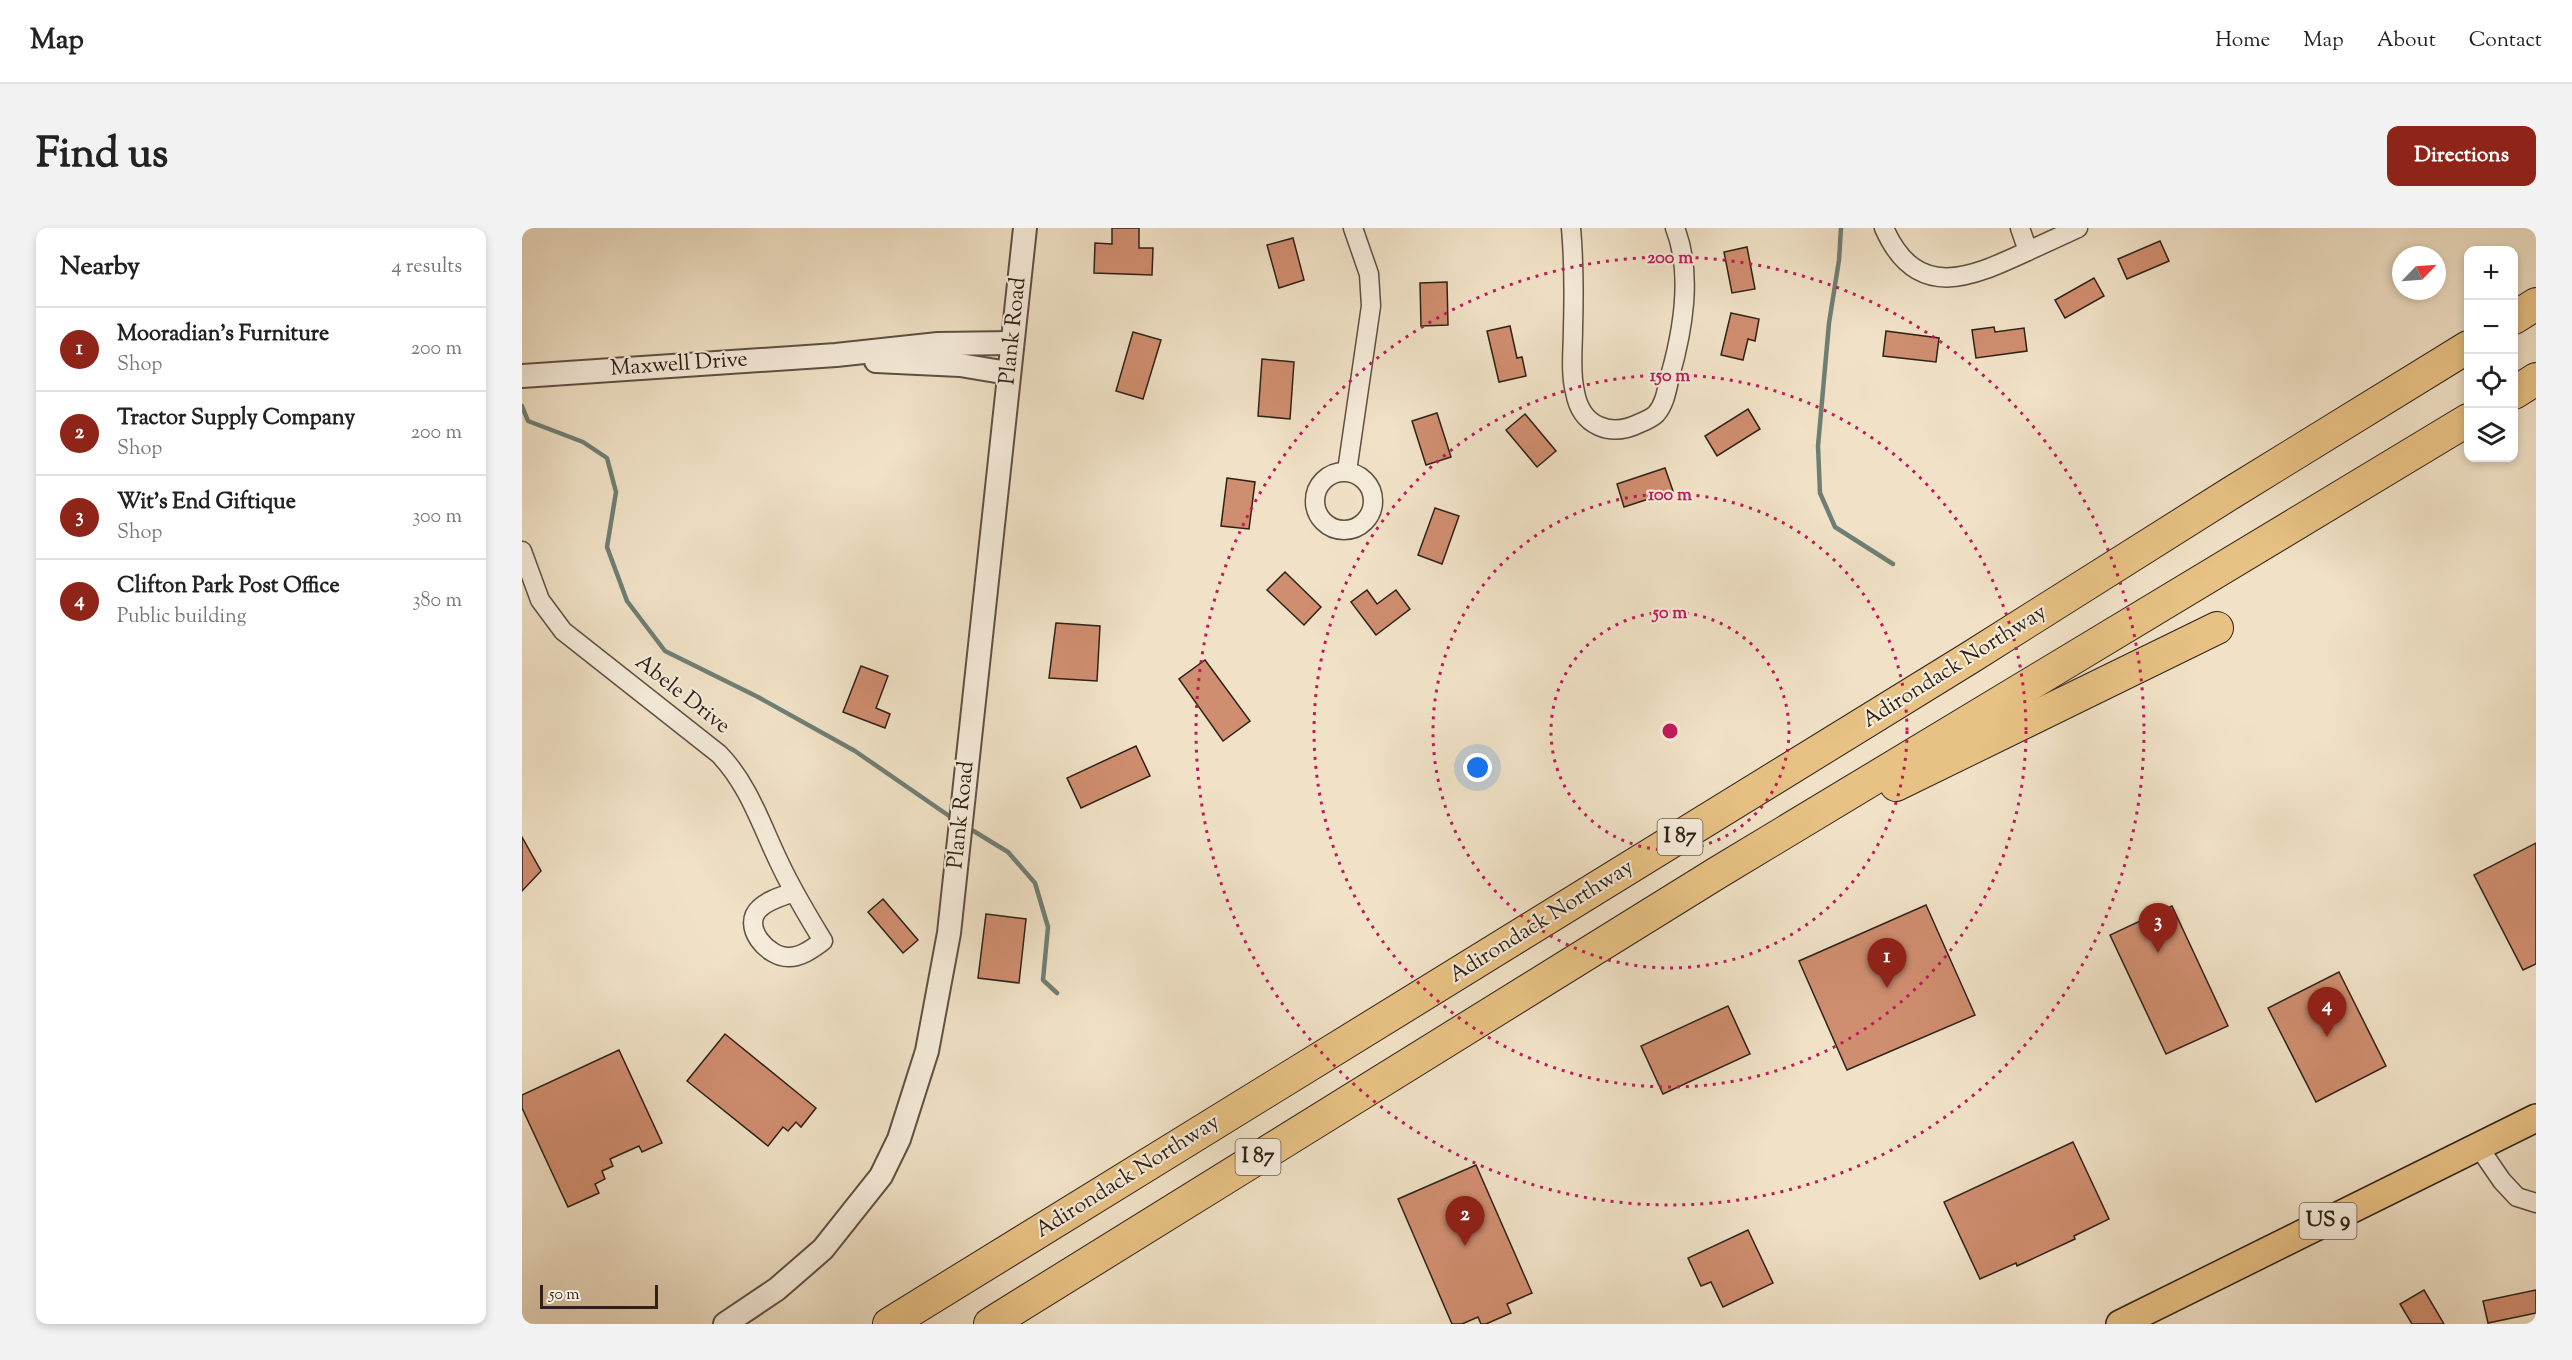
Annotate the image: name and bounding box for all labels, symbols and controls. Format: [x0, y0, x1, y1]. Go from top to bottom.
text: Map [30, 21, 84, 61]
text: Home [2215, 26, 2270, 56]
text: Map [2303, 26, 2344, 56]
text: About [2377, 26, 2436, 56]
text: Contact [2469, 26, 2542, 56]
text: Find us [36, 126, 168, 186]
button: Directions [2387, 126, 2536, 186]
text: 200 m [1647, 246, 1693, 272]
north arrow [2392, 246, 2446, 300]
map controls [2464, 246, 2518, 462]
button: + [2464, 246, 2518, 300]
text: Nearby [60, 249, 140, 286]
text: 4 results [391, 253, 462, 282]
street label: Plank Road [992, 276, 1036, 386]
button: − [2464, 300, 2518, 354]
text: Mooradian's Furniture [117, 319, 329, 351]
text: 1 [76, 335, 83, 364]
text: 200 m [411, 335, 462, 364]
street label: Maxwell Drive [609, 344, 749, 386]
text: Shop [117, 351, 162, 380]
button: locate [2464, 354, 2518, 408]
text: 150 m [1650, 364, 1690, 390]
text: Tractor Supply Company [117, 403, 355, 435]
button: layers [2464, 408, 2518, 462]
text: 2 [75, 419, 84, 448]
text: 200 m [411, 419, 462, 448]
text: Shop [117, 435, 162, 464]
text: 100 m [1648, 483, 1692, 509]
text: Wit's End Giftique [117, 487, 296, 519]
text: 3 [75, 503, 84, 532]
text: 300 m [412, 503, 462, 532]
text: Shop [117, 519, 162, 548]
text: Clifton Park Post Office [117, 571, 340, 603]
text: 4 [74, 587, 85, 616]
text: 380 m [413, 587, 462, 616]
street label: Adirondack Northway [1857, 597, 2053, 737]
text: 50 m [1651, 601, 1687, 627]
text: Public building [117, 603, 247, 632]
street label: Abele Drive [627, 647, 737, 743]
centre of rings [1660, 721, 1680, 741]
your location [1463, 753, 1492, 782]
street label: Plank Road [940, 760, 984, 870]
road number: I 87 [1658, 819, 1702, 855]
street label: Adirondack Northway [1444, 852, 1640, 992]
pin: 3 [2138, 904, 2178, 953]
pin: 1 [1868, 938, 1906, 988]
pin: 4 [2308, 988, 2346, 1037]
street label: Adirondack Northway [1030, 1107, 1226, 1247]
road number: I 87 [1236, 1139, 1280, 1175]
pin: 2 [1446, 1196, 1484, 1246]
road number: US 9 [2300, 1203, 2356, 1239]
scale bar [540, 1282, 658, 1310]
text: 50 m [549, 1284, 580, 1307]

